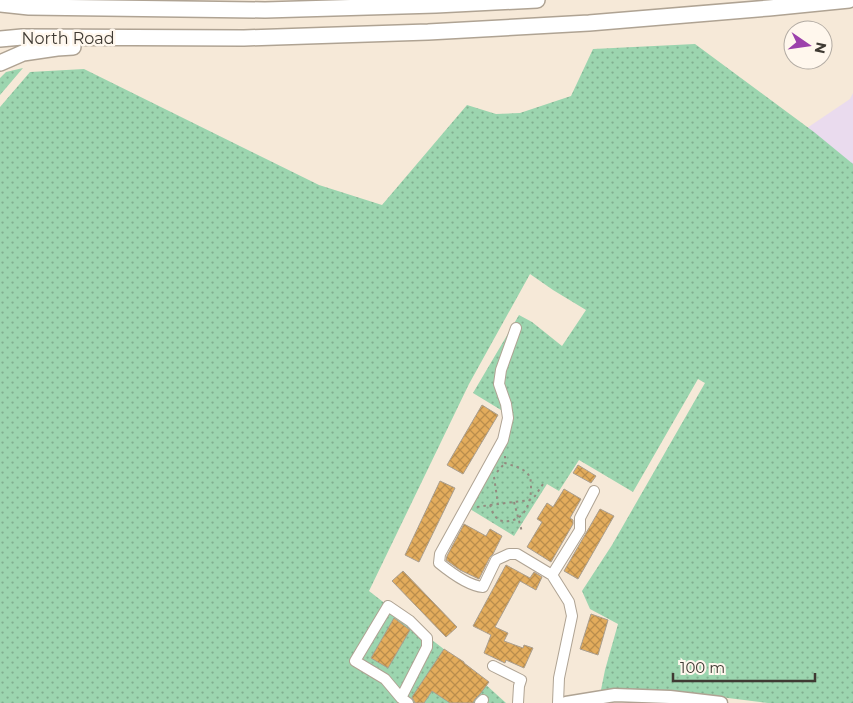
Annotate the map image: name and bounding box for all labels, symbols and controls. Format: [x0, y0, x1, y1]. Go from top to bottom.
north arrow [783, 20, 833, 70]
street label: North Road [21, 29, 115, 48]
text: N [811, 40, 831, 55]
scale bar [673, 650, 816, 682]
text: 100 m [680, 658, 725, 677]

